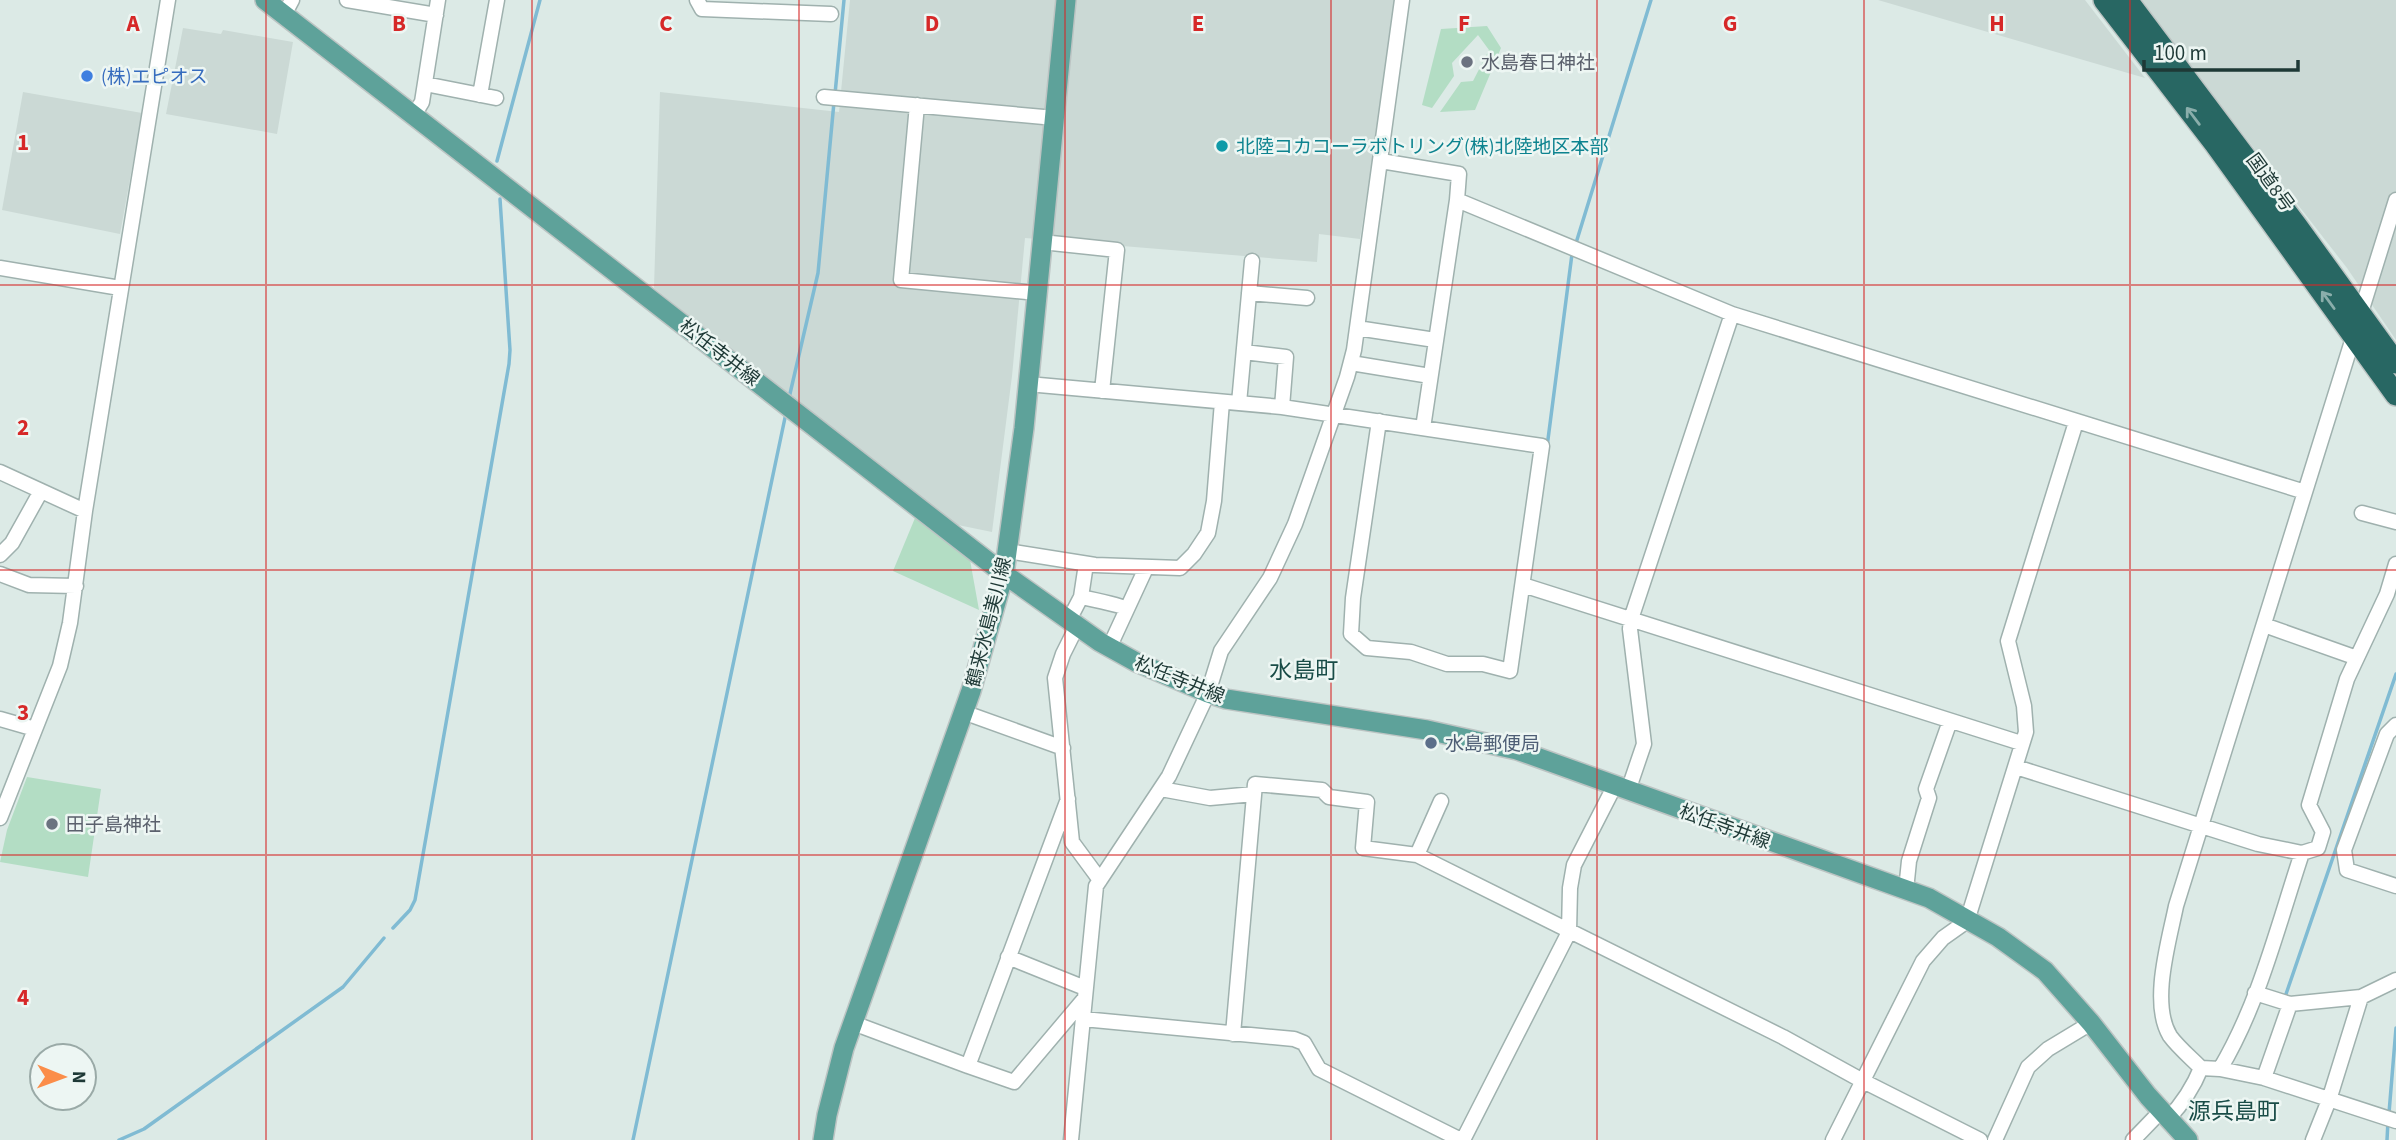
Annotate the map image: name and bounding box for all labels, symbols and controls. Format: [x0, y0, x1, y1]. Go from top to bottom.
text: A [125, 7, 140, 40]
text: B [392, 7, 406, 40]
text: C [659, 7, 673, 40]
text: D [925, 7, 939, 40]
text: E [1192, 7, 1204, 40]
text: F [1458, 7, 1470, 40]
text: G [1723, 7, 1737, 40]
text: H [1989, 7, 2005, 40]
scale bar [2144, 28, 2298, 72]
text: 100 m [2154, 38, 2207, 68]
place label: 水島春日神社 [1481, 50, 1595, 77]
marker: 水島春日神社 [1459, 54, 1475, 70]
place label: (株)エピオス [101, 64, 208, 91]
marker: (株)エピオス [79, 68, 95, 84]
one-way arrow [2186, 107, 2201, 126]
text: 1 [17, 126, 29, 159]
place label: 北陸コカコーラボトリング(株)北陸地区本部 [1236, 134, 1609, 161]
marker: 北陸コカコーラボトリング(株)北陸地区本部 [1214, 138, 1230, 154]
street label: 国道8号 [2239, 148, 2300, 218]
one-way arrow [2320, 291, 2335, 309]
street label: 松任寺井線 [673, 313, 765, 393]
text: 2 [17, 411, 29, 444]
street label: 鶴来水島美川線 [960, 555, 1019, 690]
street label: 松任寺井線 [1130, 650, 1229, 711]
district label: 水島町 [1270, 654, 1339, 687]
text: 3 [17, 696, 29, 729]
place label: 水島郵便局 [1445, 731, 1540, 758]
marker: 水島郵便局 [1423, 735, 1439, 751]
street label: 松任寺井線 [1675, 798, 1774, 856]
place label: 田子島神社 [66, 812, 161, 839]
marker: 田子島神社 [44, 816, 60, 832]
text: 4 [17, 981, 29, 1014]
north arrow [28, 1042, 98, 1112]
text: N [65, 1071, 92, 1084]
district label: 源兵島町 [2188, 1095, 2280, 1128]

